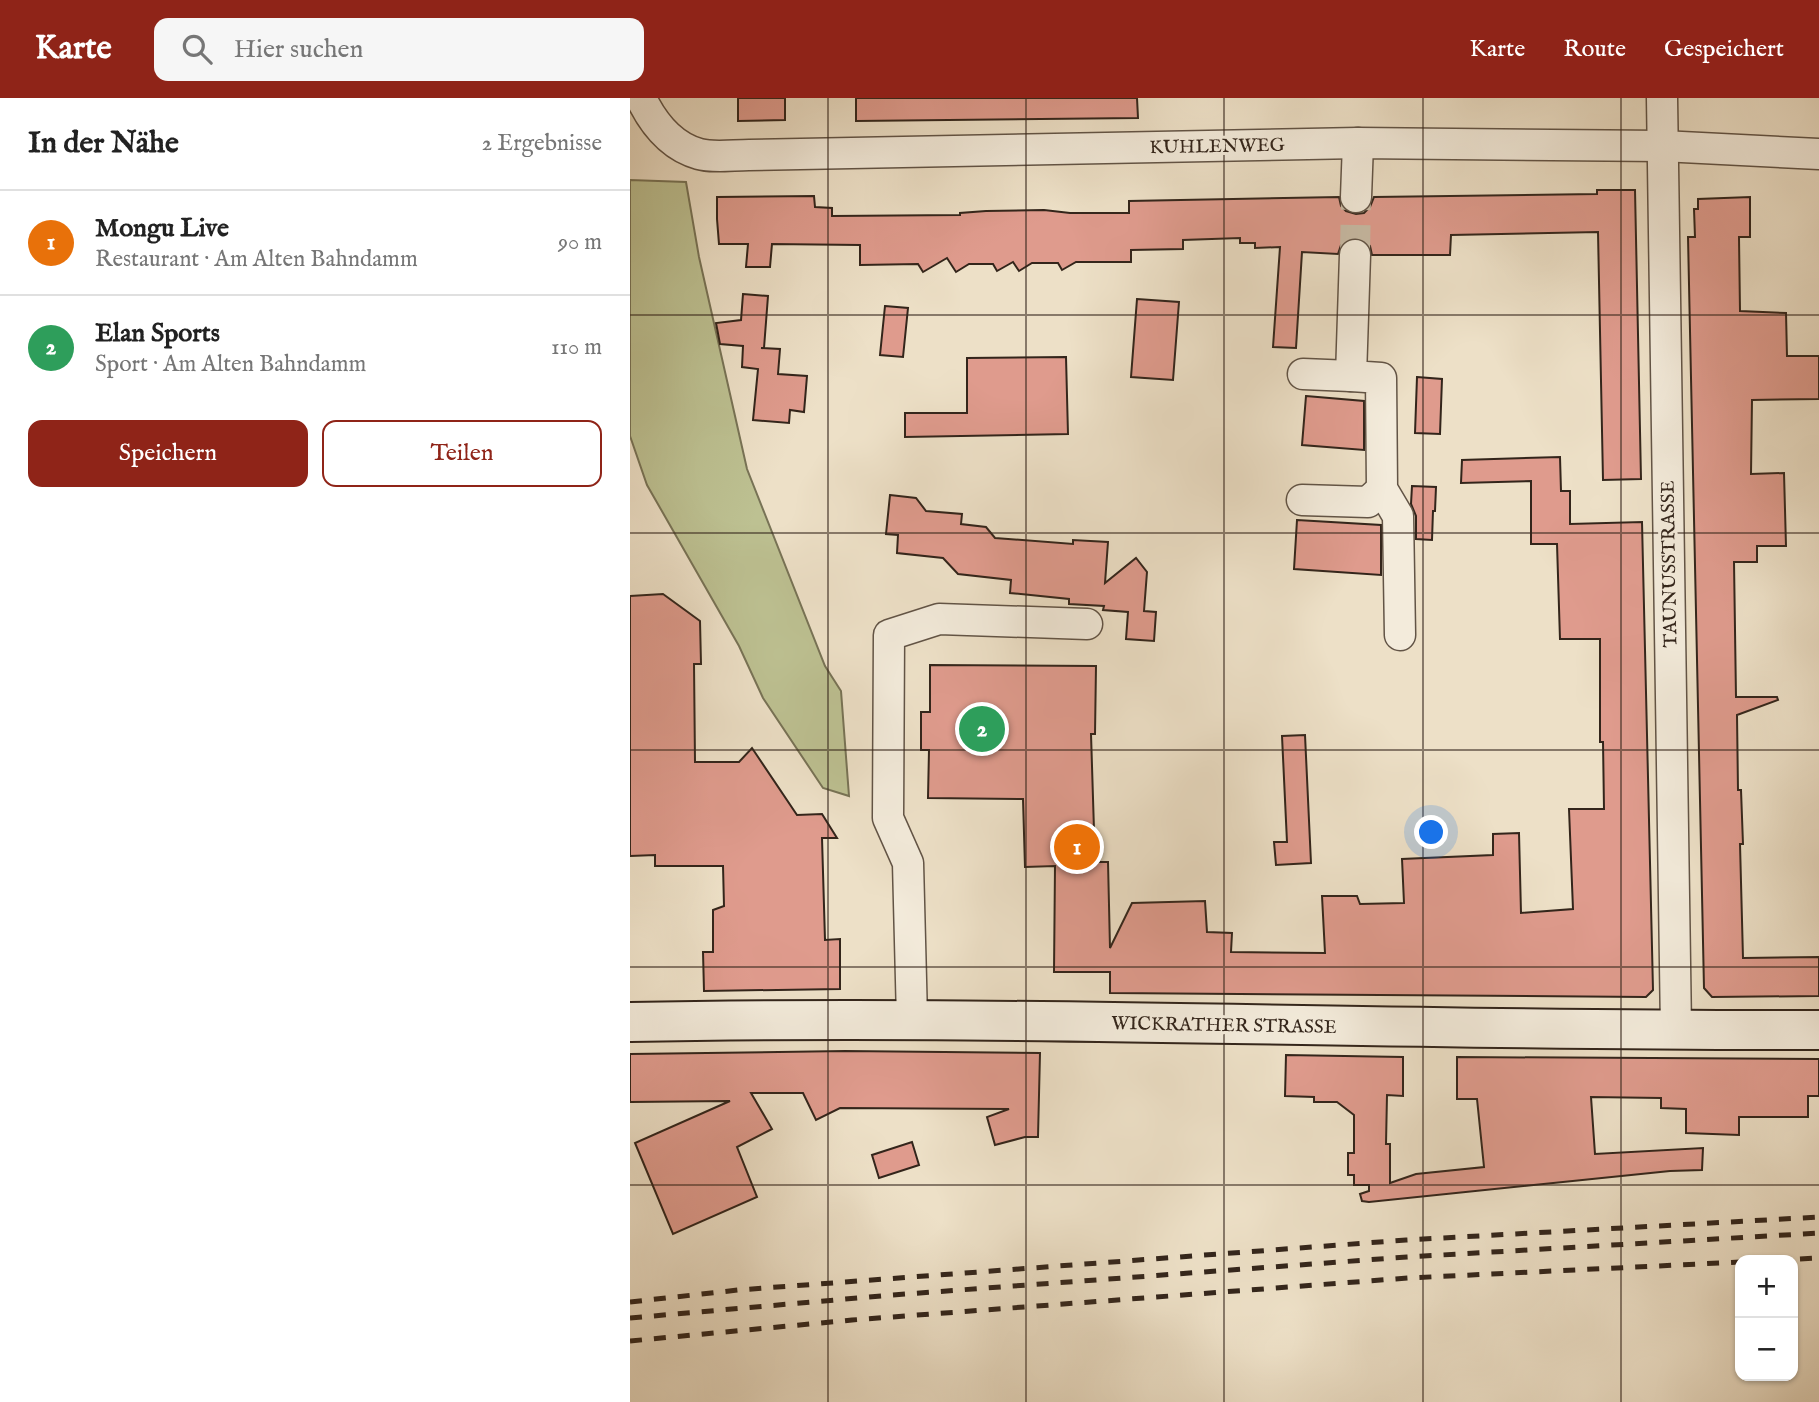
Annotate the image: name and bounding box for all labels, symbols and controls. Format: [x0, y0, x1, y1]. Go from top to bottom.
search box [154, 18, 644, 81]
text: Karte [35, 28, 112, 70]
icon: search [178, 30, 216, 68]
text: Hier suchen [234, 33, 363, 66]
text: Karte [1470, 34, 1525, 65]
text: Route [1563, 34, 1626, 65]
text: Gespeichert [1664, 34, 1784, 65]
text: In der Nähe [28, 125, 179, 163]
text: 2 Ergebnisse [481, 129, 602, 158]
street label: KUHLENWEG [1149, 134, 1285, 160]
text: Mongu Live [95, 212, 229, 245]
text: 1 [47, 228, 55, 257]
text: 90 m [558, 228, 602, 257]
text: Restaurant · Am Alten Bahndamm [95, 245, 418, 274]
text: Elan Sports [95, 317, 220, 350]
text: 2 [46, 333, 56, 362]
text: 110 m [551, 333, 602, 362]
text: Sport · Am Alten Bahndamm [95, 350, 366, 379]
button: Speichern [28, 420, 308, 487]
button: Teilen [322, 420, 602, 487]
street label: TAUNUSSTRASSE [1657, 480, 1683, 648]
pin: 2 [959, 703, 1005, 755]
your location [1414, 815, 1448, 849]
pin: 1 [1054, 821, 1100, 873]
street label: WICKRATHER STRASSE [1111, 1012, 1337, 1040]
map controls [1735, 1255, 1798, 1381]
button: + [1735, 1255, 1798, 1318]
button: − [1735, 1318, 1798, 1381]

